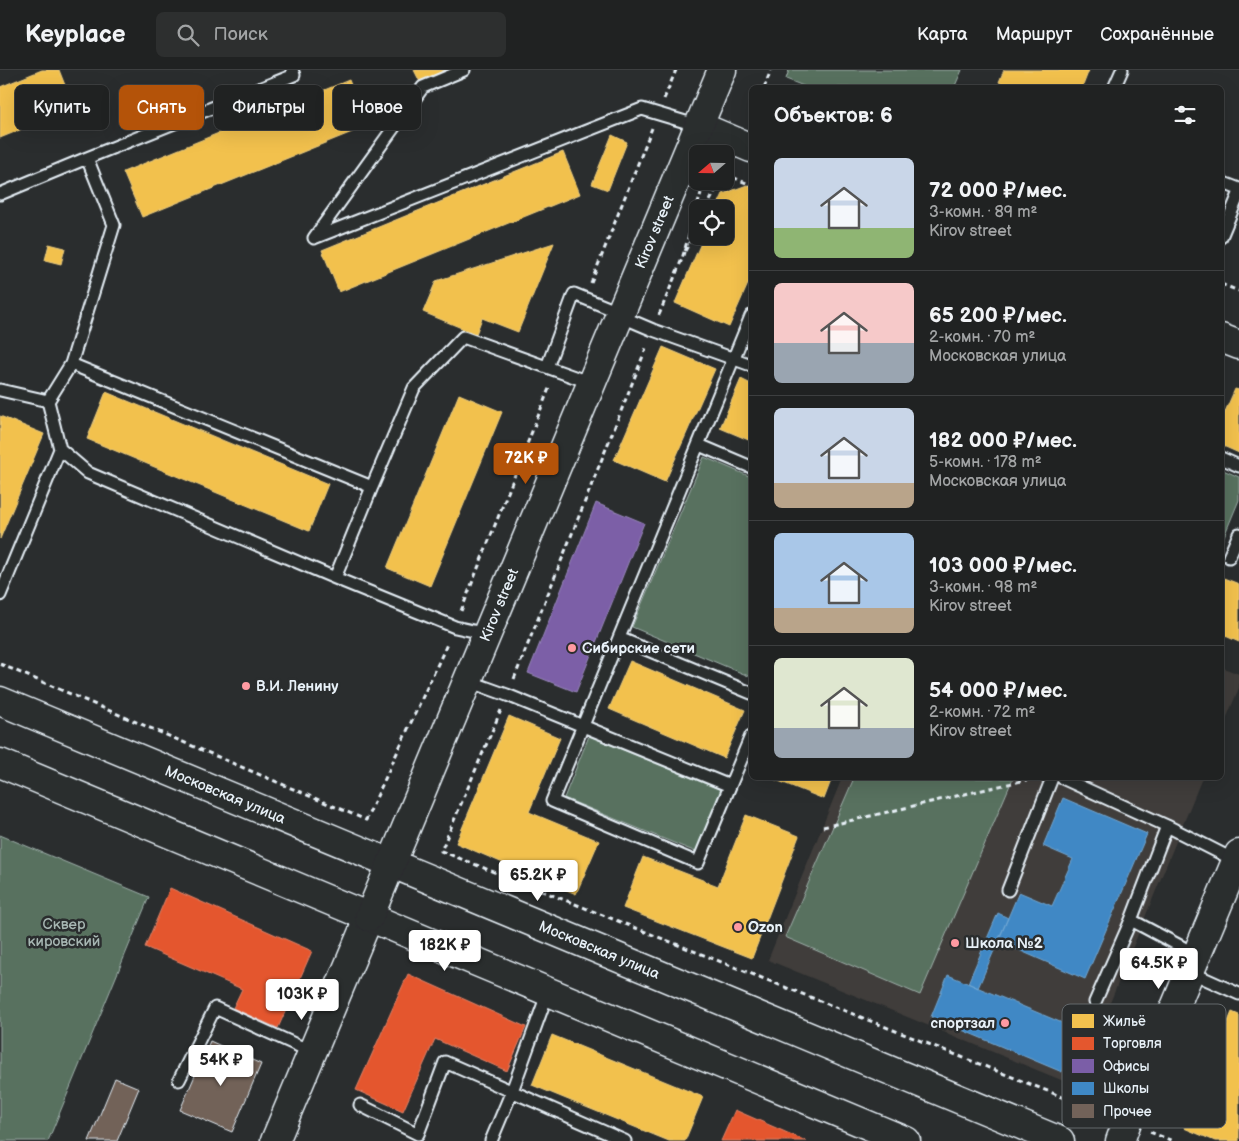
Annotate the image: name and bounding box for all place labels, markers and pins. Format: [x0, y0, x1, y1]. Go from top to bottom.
pin: 72K ₽ [491, 442, 561, 485]
place label: Сибирские сети [582, 639, 695, 658]
marker: Сибирские сети [566, 642, 578, 654]
place label: В.И. Ленину [256, 677, 339, 696]
marker: В.И. Ленину [240, 680, 252, 692]
pin: 65.2K ₽ [492, 860, 584, 902]
place label: Ozon [748, 918, 783, 937]
marker: Ozon [732, 921, 744, 933]
pin: 182K ₽ [404, 930, 486, 972]
place label: Школа №2 [965, 934, 1043, 953]
marker: Школа №2 [949, 937, 961, 949]
pin: 64.5K ₽ [1113, 948, 1205, 990]
pin: 103K ₽ [261, 978, 343, 1021]
place label: спортзал [930, 1014, 995, 1033]
marker: спортзал [999, 1017, 1011, 1029]
pin: 54K ₽ [186, 1044, 256, 1087]

